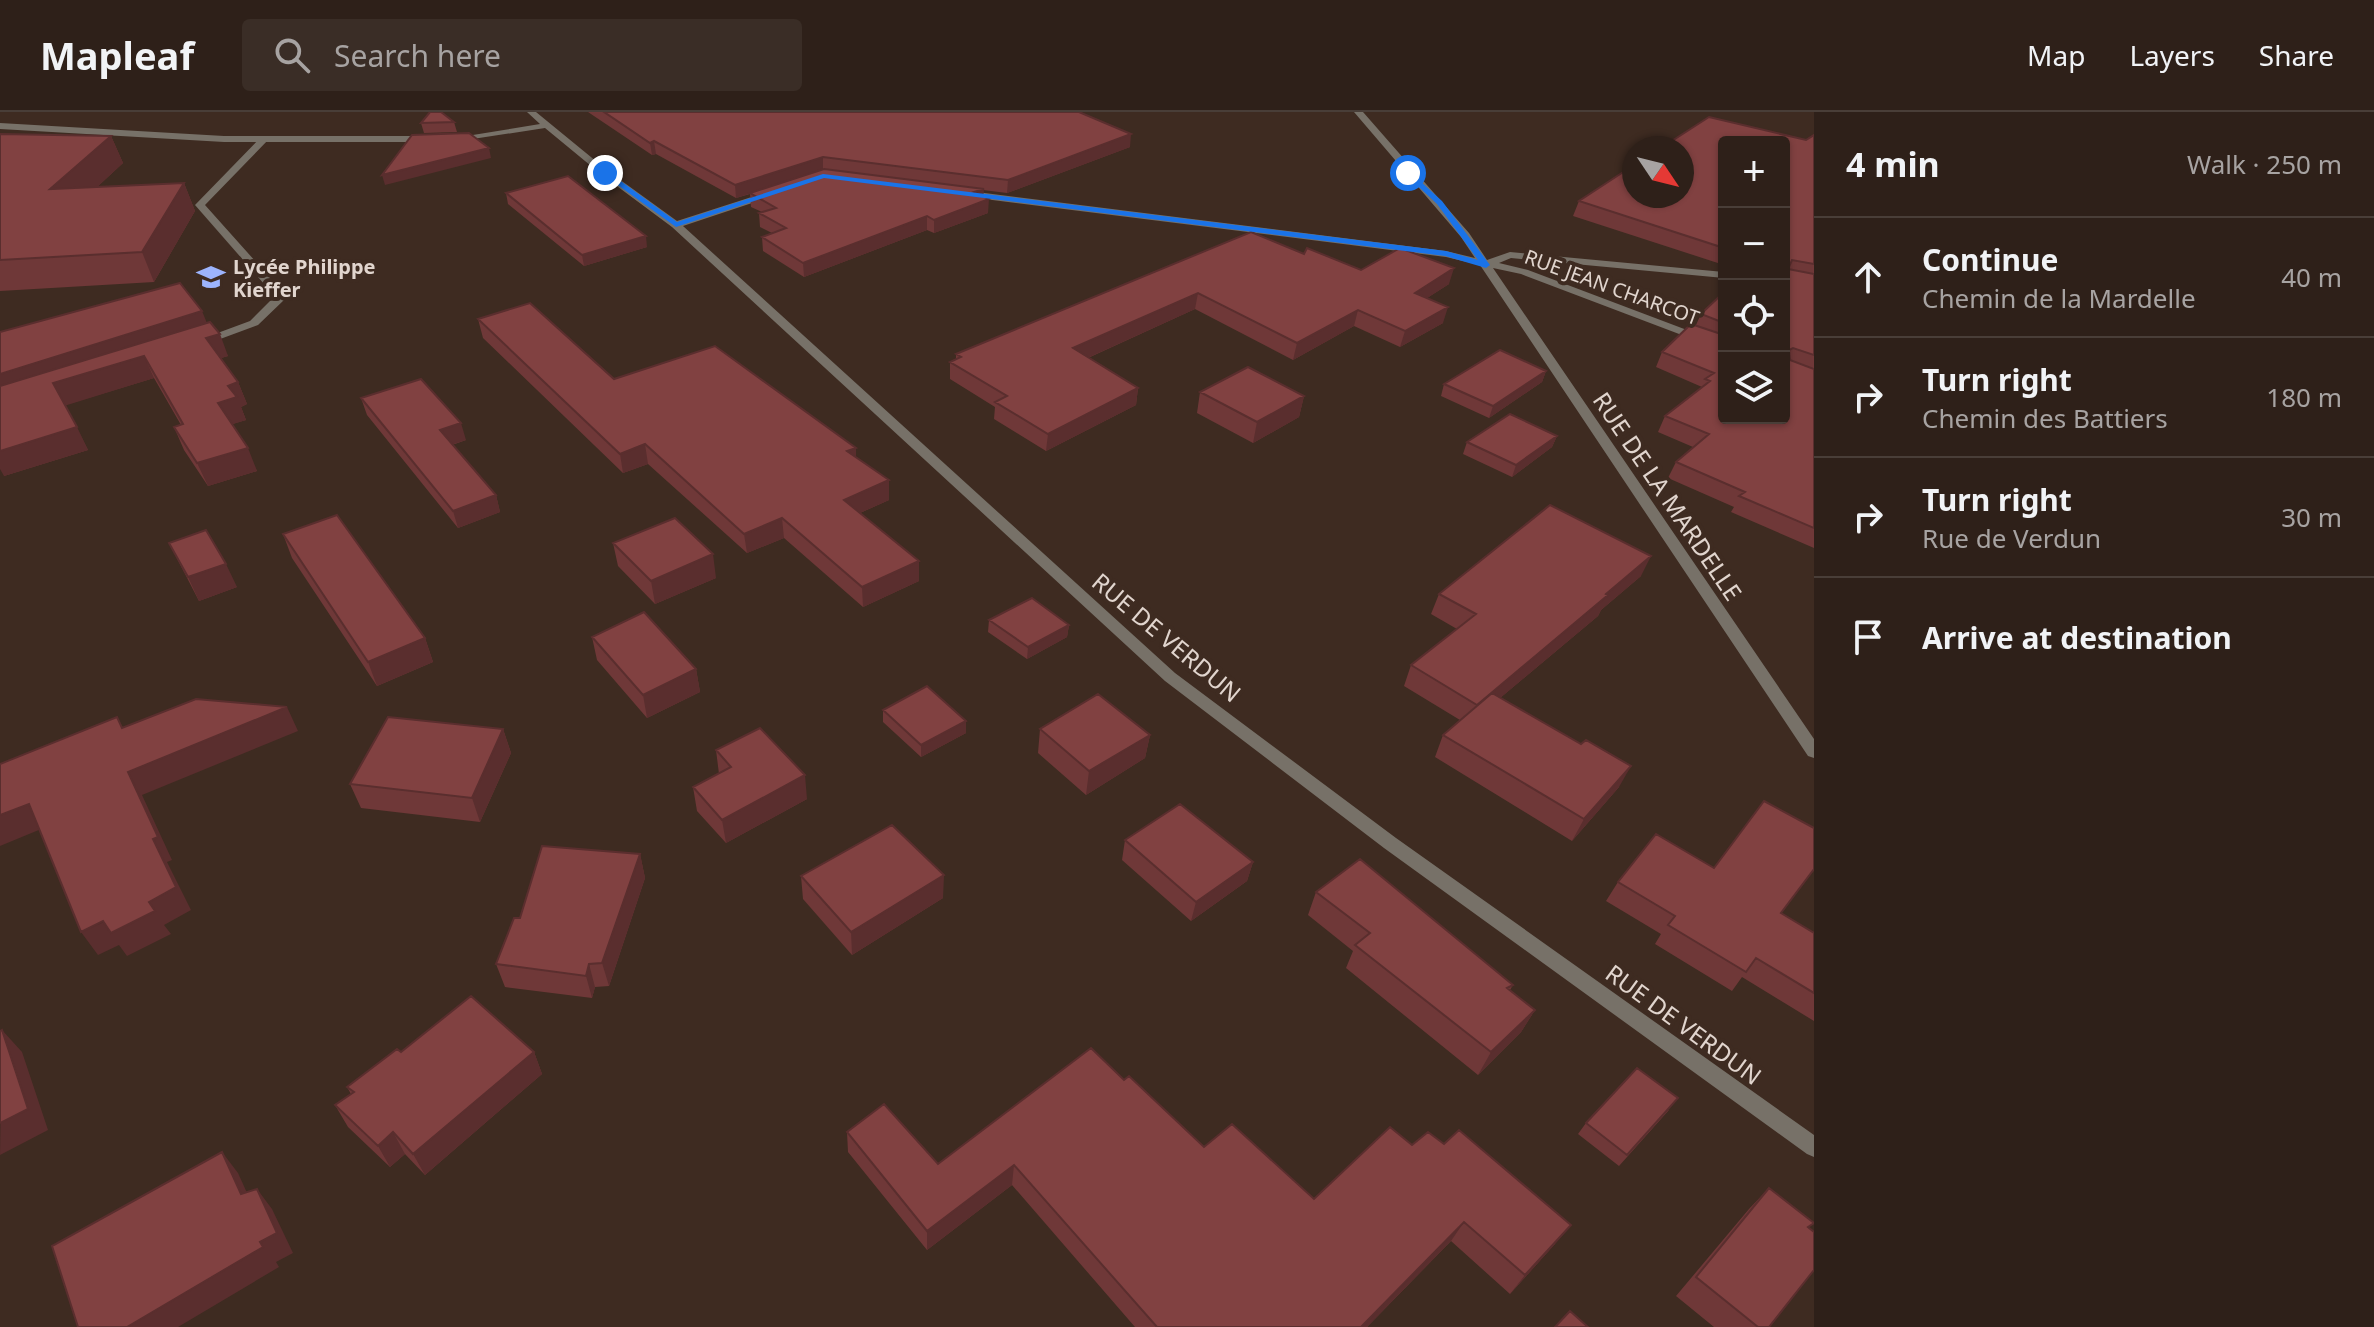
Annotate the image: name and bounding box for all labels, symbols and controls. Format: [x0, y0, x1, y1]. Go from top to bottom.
search box [242, 19, 802, 91]
text: Mapleaf [40, 29, 194, 81]
icon: search [270, 33, 314, 77]
text: Search here [334, 35, 501, 76]
text: Map [2027, 36, 2085, 74]
text: Layers [2129, 36, 2215, 74]
text: Share [2259, 36, 2334, 74]
north arrow [1622, 136, 1694, 208]
map controls [1718, 136, 1790, 424]
button: + [1718, 136, 1790, 208]
text: 4 min [1846, 141, 1940, 187]
text: Walk · 250 m [2187, 146, 2342, 182]
route end [587, 155, 623, 191]
route start [1390, 155, 1426, 191]
button: − [1718, 208, 1790, 280]
text: Continue [1922, 239, 2058, 280]
street label: RUE JEAN CHARCOT [1521, 243, 1703, 331]
place label: Lycée Philippe Kieffer [233, 253, 376, 303]
icon: ahead [1846, 255, 1890, 299]
text: 40 m [2281, 259, 2342, 295]
school or university icon: Lycée Philippe Kieffer [196, 262, 226, 292]
button: locate [1718, 280, 1790, 352]
text: Chemin de la Mardelle [1922, 280, 2196, 316]
button: layers [1718, 352, 1790, 424]
text: Turn right [1922, 359, 2072, 400]
icon: right [1846, 375, 1890, 419]
text: 180 m [2266, 379, 2342, 415]
street label: RUE DE LA MARDELLE [1586, 385, 1750, 607]
text: Chemin des Battiers [1922, 400, 2168, 436]
text: Turn right [1922, 479, 2072, 520]
icon: right [1846, 495, 1890, 539]
text: 30 m [2281, 499, 2342, 535]
text: Rue de Verdun [1922, 520, 2101, 556]
street label: RUE DE VERDUN [1085, 565, 1249, 709]
icon: arrive [1846, 615, 1890, 659]
text: Arrive at destination [1922, 617, 2232, 658]
street label: RUE DE VERDUN [1599, 956, 1769, 1092]

